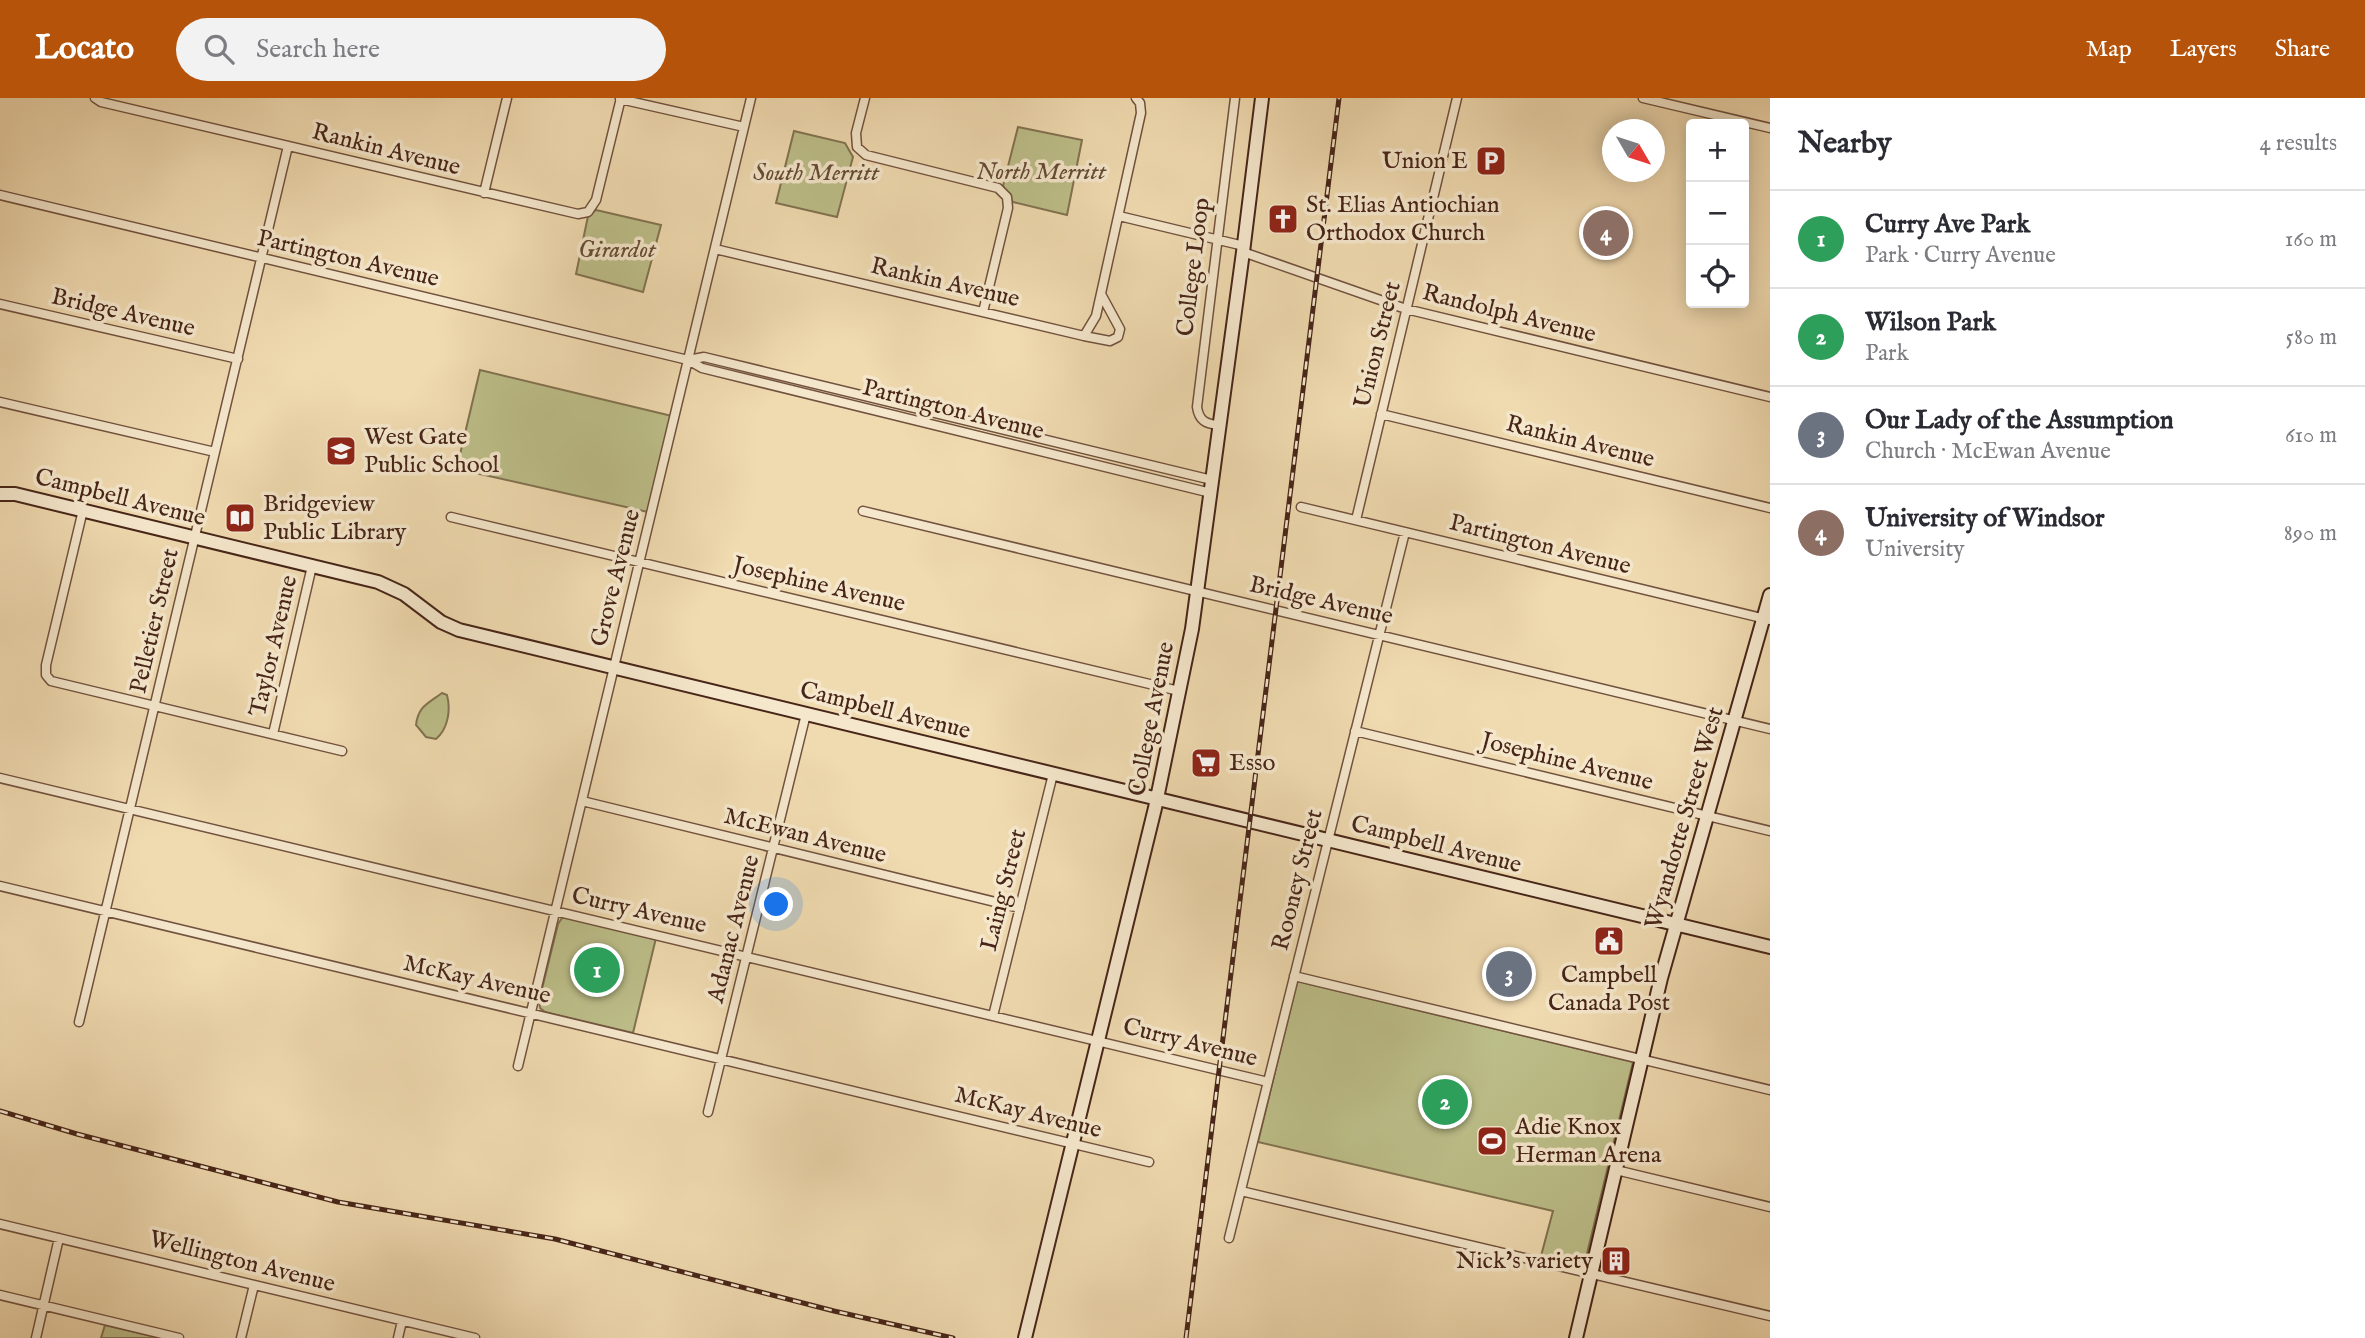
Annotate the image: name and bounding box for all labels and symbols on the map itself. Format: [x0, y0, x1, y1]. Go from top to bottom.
street label: Rankin Avenue [309, 117, 463, 183]
north arrow [1602, 119, 1665, 182]
parking icon: Union E [1474, 144, 1508, 178]
place label: Union E [1382, 146, 1468, 177]
park label: North Merritt [976, 157, 1107, 188]
park label: South Merritt [753, 158, 880, 189]
place label: St. Elias Antiochian Orthodox Church [1306, 190, 1500, 249]
street label: College Loop [1170, 196, 1218, 338]
church icon: St. Elias Antiochian Orthodox Church [1266, 202, 1300, 236]
pin: 4 [1583, 207, 1629, 259]
street label: Partington Avenue [254, 223, 442, 295]
park label: Girardot [578, 235, 657, 266]
street label: Rankin Avenue [867, 251, 1023, 315]
street label: Randolph Avenue [1419, 277, 1599, 351]
street label: Union Street [1347, 279, 1409, 411]
street label: Bridge Avenue [48, 281, 198, 345]
street label: Partington Avenue [859, 372, 1047, 448]
street label: Rankin Avenue [1503, 409, 1657, 475]
place label: West Gate Public School [364, 422, 500, 481]
school or university icon: West Gate Public School [324, 434, 358, 468]
street label: Campbell Avenue [32, 462, 208, 534]
place label: Bridgeview Public Library [263, 489, 407, 548]
library icon: Bridgeview Public Library [223, 501, 257, 535]
street label: Grove Avenue [584, 506, 648, 650]
street label: Partington Avenue [1446, 507, 1634, 583]
street label: Pelletier Street [123, 545, 187, 697]
street label: Josephine Avenue [727, 549, 908, 620]
street label: Bridge Avenue [1246, 569, 1396, 633]
street label: Taylor Avenue [243, 572, 305, 720]
street label: College Avenue [1122, 639, 1182, 799]
street label: Campbell Avenue [797, 675, 973, 747]
street label: Wyandotte Street West [1638, 703, 1732, 933]
street label: Josephine Avenue [1475, 725, 1656, 798]
supermarket icon: Esso [1189, 746, 1223, 780]
place label: Esso [1229, 748, 1276, 779]
street label: McEwan Avenue [720, 801, 890, 871]
street label: Rooney Street [1265, 806, 1331, 954]
street label: Campbell Avenue [1348, 809, 1524, 881]
street label: Laing Street [974, 826, 1034, 954]
street label: Adanac Avenue [700, 852, 767, 1007]
street label: Curry Avenue [568, 880, 710, 942]
your location [759, 887, 793, 921]
public building icon: Campbell Canada Post [1592, 924, 1626, 958]
pin: 1 [574, 944, 620, 996]
street label: McKay Avenue [400, 948, 554, 1012]
pin: 3 [1486, 948, 1532, 1000]
place label: Campbell Canada Post [1548, 960, 1670, 1019]
street label: Curry Avenue [1119, 1011, 1261, 1075]
pin: 2 [1422, 1076, 1468, 1128]
street label: McKay Avenue [951, 1080, 1105, 1146]
place label: Adie Knox Herman Arena [1514, 1112, 1662, 1171]
sports icon: Adie Knox Herman Arena [1475, 1124, 1509, 1158]
street label: Wellington Avenue [146, 1224, 338, 1300]
building icon: Nick's variety [1599, 1244, 1633, 1278]
place label: Nick's variety [1456, 1246, 1593, 1277]

